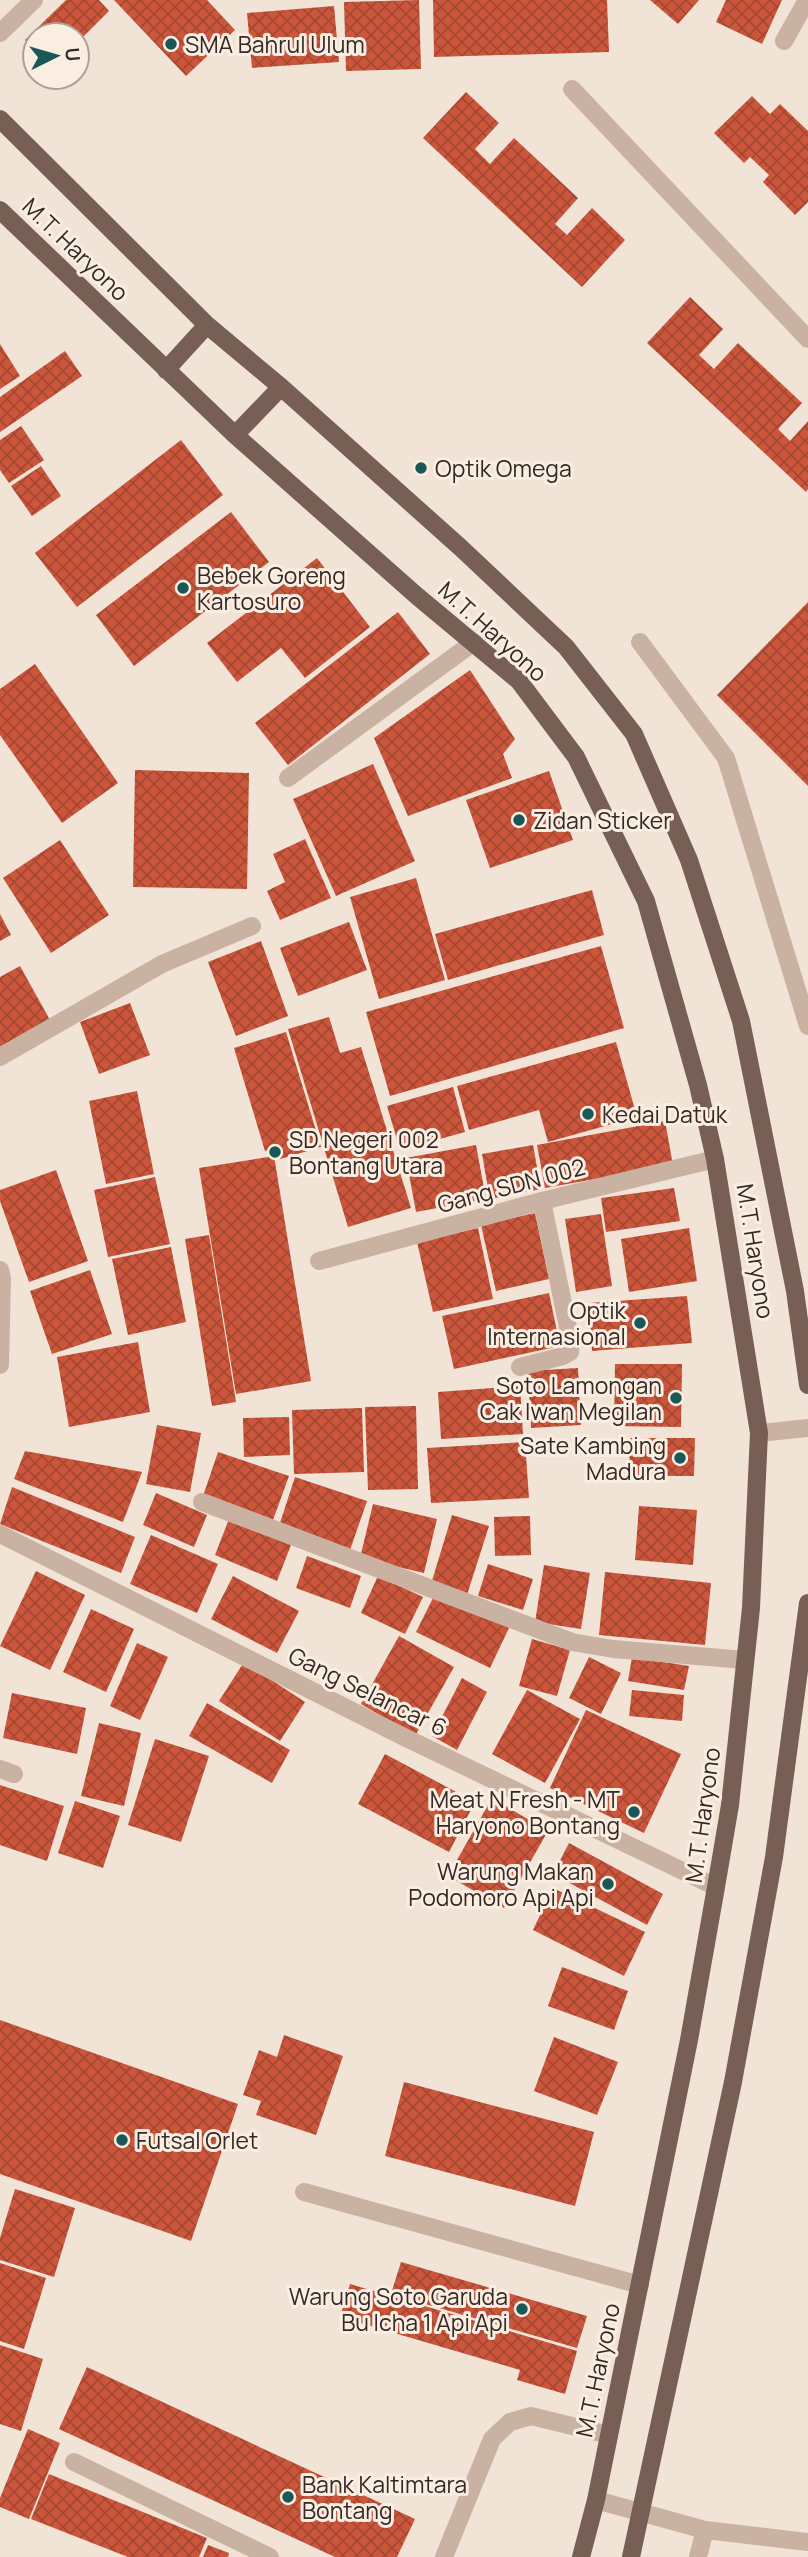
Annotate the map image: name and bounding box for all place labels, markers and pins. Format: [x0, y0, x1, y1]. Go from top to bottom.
place label: SMA Bahrul Ulum [185, 28, 365, 60]
marker: SMA Bahrul Ulum [163, 36, 179, 52]
place label: Optik Omega [435, 452, 572, 484]
marker: Optik Omega [413, 460, 429, 476]
place label: Bebek Goreng Kartosuro [197, 559, 346, 617]
marker: Bebek Goreng Kartosuro [175, 580, 191, 596]
place label: Zidan Sticker [533, 804, 672, 836]
marker: Zidan Sticker [511, 812, 527, 828]
place label: Kedai Datuk [602, 1098, 728, 1130]
marker: Kedai Datuk [580, 1106, 596, 1122]
place label: SD Negeri 002 Bontang Utara [289, 1123, 443, 1181]
marker: SD Negeri 002 Bontang Utara [267, 1144, 283, 1160]
place label: Optik Internasional [487, 1294, 627, 1352]
marker: Optik Internasional [632, 1315, 648, 1331]
place label: Soto Lamongan Cak Iwan Megilan [480, 1369, 662, 1427]
marker: Soto Lamongan Cak Iwan Megilan [668, 1390, 684, 1406]
place label: Sate Kambing Madura [520, 1429, 666, 1487]
marker: Sate Kambing Madura [672, 1450, 688, 1466]
place label: Meat N Fresh - MT Haryono Bontang [430, 1783, 620, 1841]
marker: Meat N Fresh - MT Haryono Bontang [626, 1804, 642, 1820]
place label: Warung Makan Podomoro Api Api [408, 1855, 594, 1913]
marker: Warung Makan Podomoro Api Api [600, 1876, 616, 1892]
place label: Futsal Orlet [136, 2124, 258, 2156]
marker: Futsal Orlet [114, 2132, 130, 2148]
place label: Warung Soto Garuda Bu Icha 1 Api Api [289, 2280, 508, 2338]
marker: Warung Soto Garuda Bu Icha 1 Api Api [514, 2301, 530, 2317]
place label: Bank Kaltimtara Bontang [302, 2468, 467, 2526]
marker: Bank Kaltimtara Bontang [280, 2489, 296, 2505]

